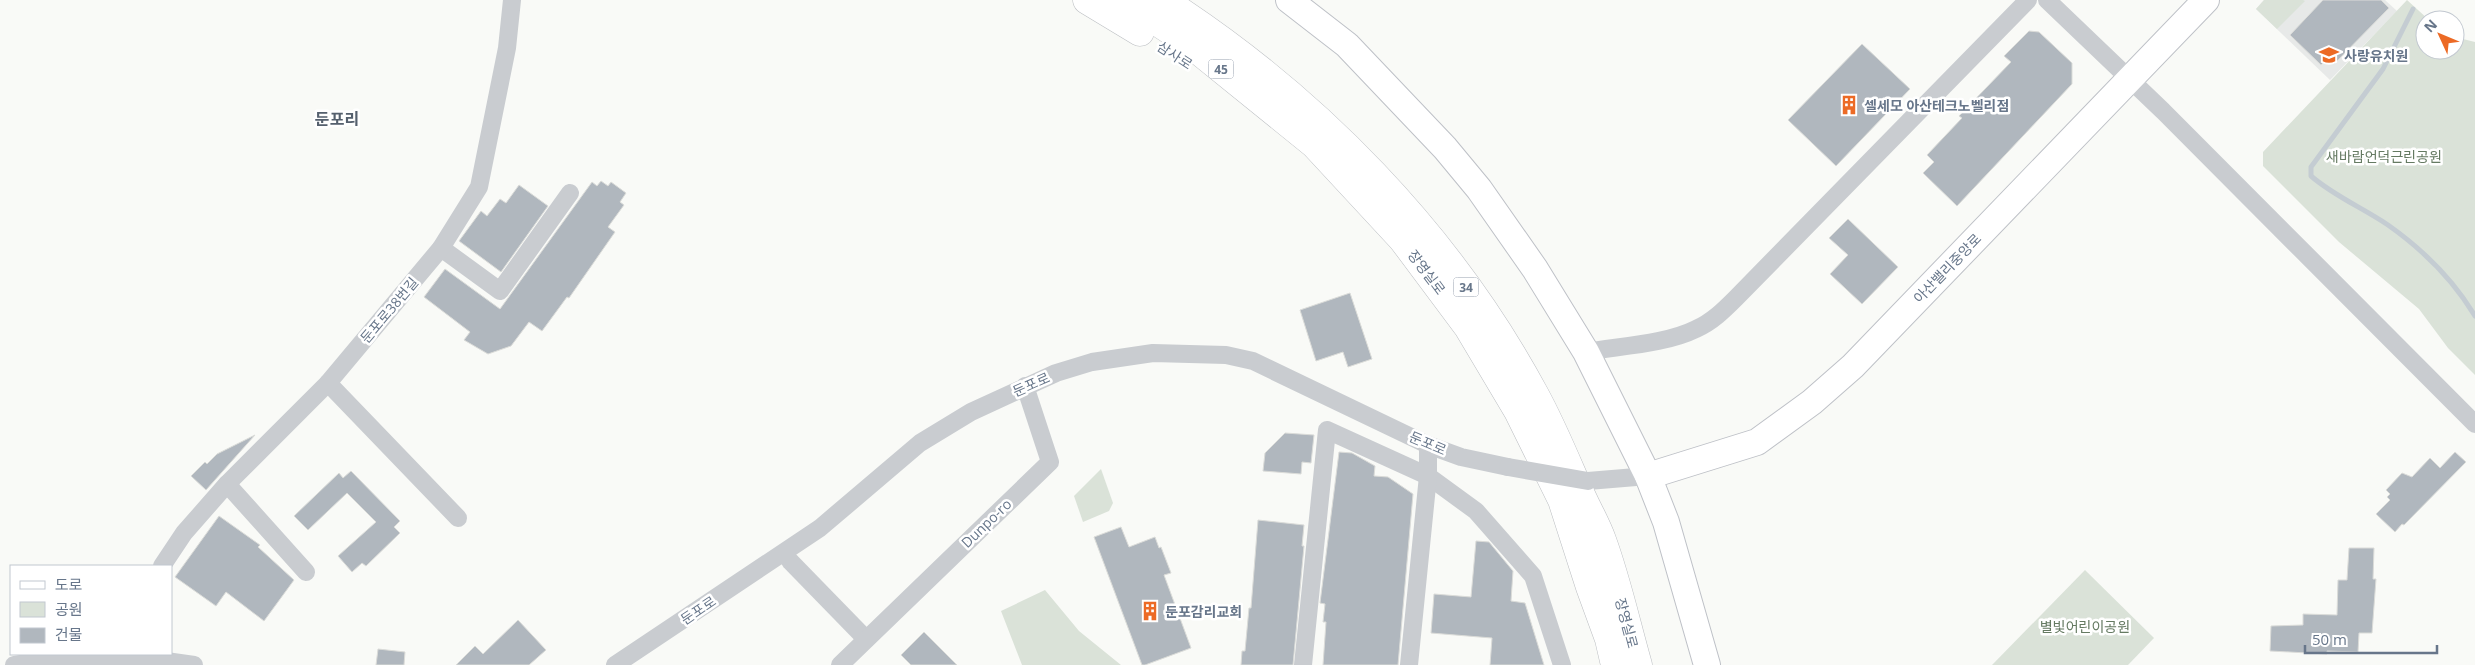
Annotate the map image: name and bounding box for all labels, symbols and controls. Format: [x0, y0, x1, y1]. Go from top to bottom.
north arrow [2415, 10, 2465, 60]
text: N [2419, 15, 2441, 36]
street label: 삼사로 [1154, 37, 1196, 74]
school or university icon: 사랑유치원 [2318, 44, 2340, 66]
place label: 사랑유치원 [2344, 46, 2408, 65]
road number: 45 [1208, 60, 1234, 78]
building icon: 셀세모 아산테크노벨리점 [1838, 94, 1860, 116]
place label: 셀세모 아산테크노벨리점 [1864, 96, 2009, 115]
district label: 둔포리 [315, 108, 359, 130]
park label: 새바람언덕근린공원 [2326, 147, 2442, 166]
street label: 아산밸리중앙로 [1909, 229, 1985, 307]
street label: 장영실로 [1404, 246, 1450, 298]
street label: 둔포로38번길 [356, 273, 422, 347]
road number: 34 [1454, 278, 1478, 296]
street label: 둔포로 [1009, 367, 1053, 401]
street label: 둔포로 [1407, 427, 1450, 459]
street label: Dunpo-ro [957, 494, 1015, 552]
legend [10, 565, 172, 655]
text: 도로 [55, 574, 83, 594]
street label: 둔포로 [677, 591, 719, 629]
street label: 장영실로 [1611, 596, 1643, 650]
text: 공원 [55, 599, 83, 619]
building icon: 둔포감리교회 [1139, 600, 1161, 622]
place label: 둔포감리교회 [1165, 602, 1242, 621]
park label: 별빛어린이공원 [2040, 617, 2130, 636]
scale bar [2305, 622, 2438, 654]
text: 건물 [55, 624, 83, 644]
text: 50 m [2312, 629, 2347, 649]

